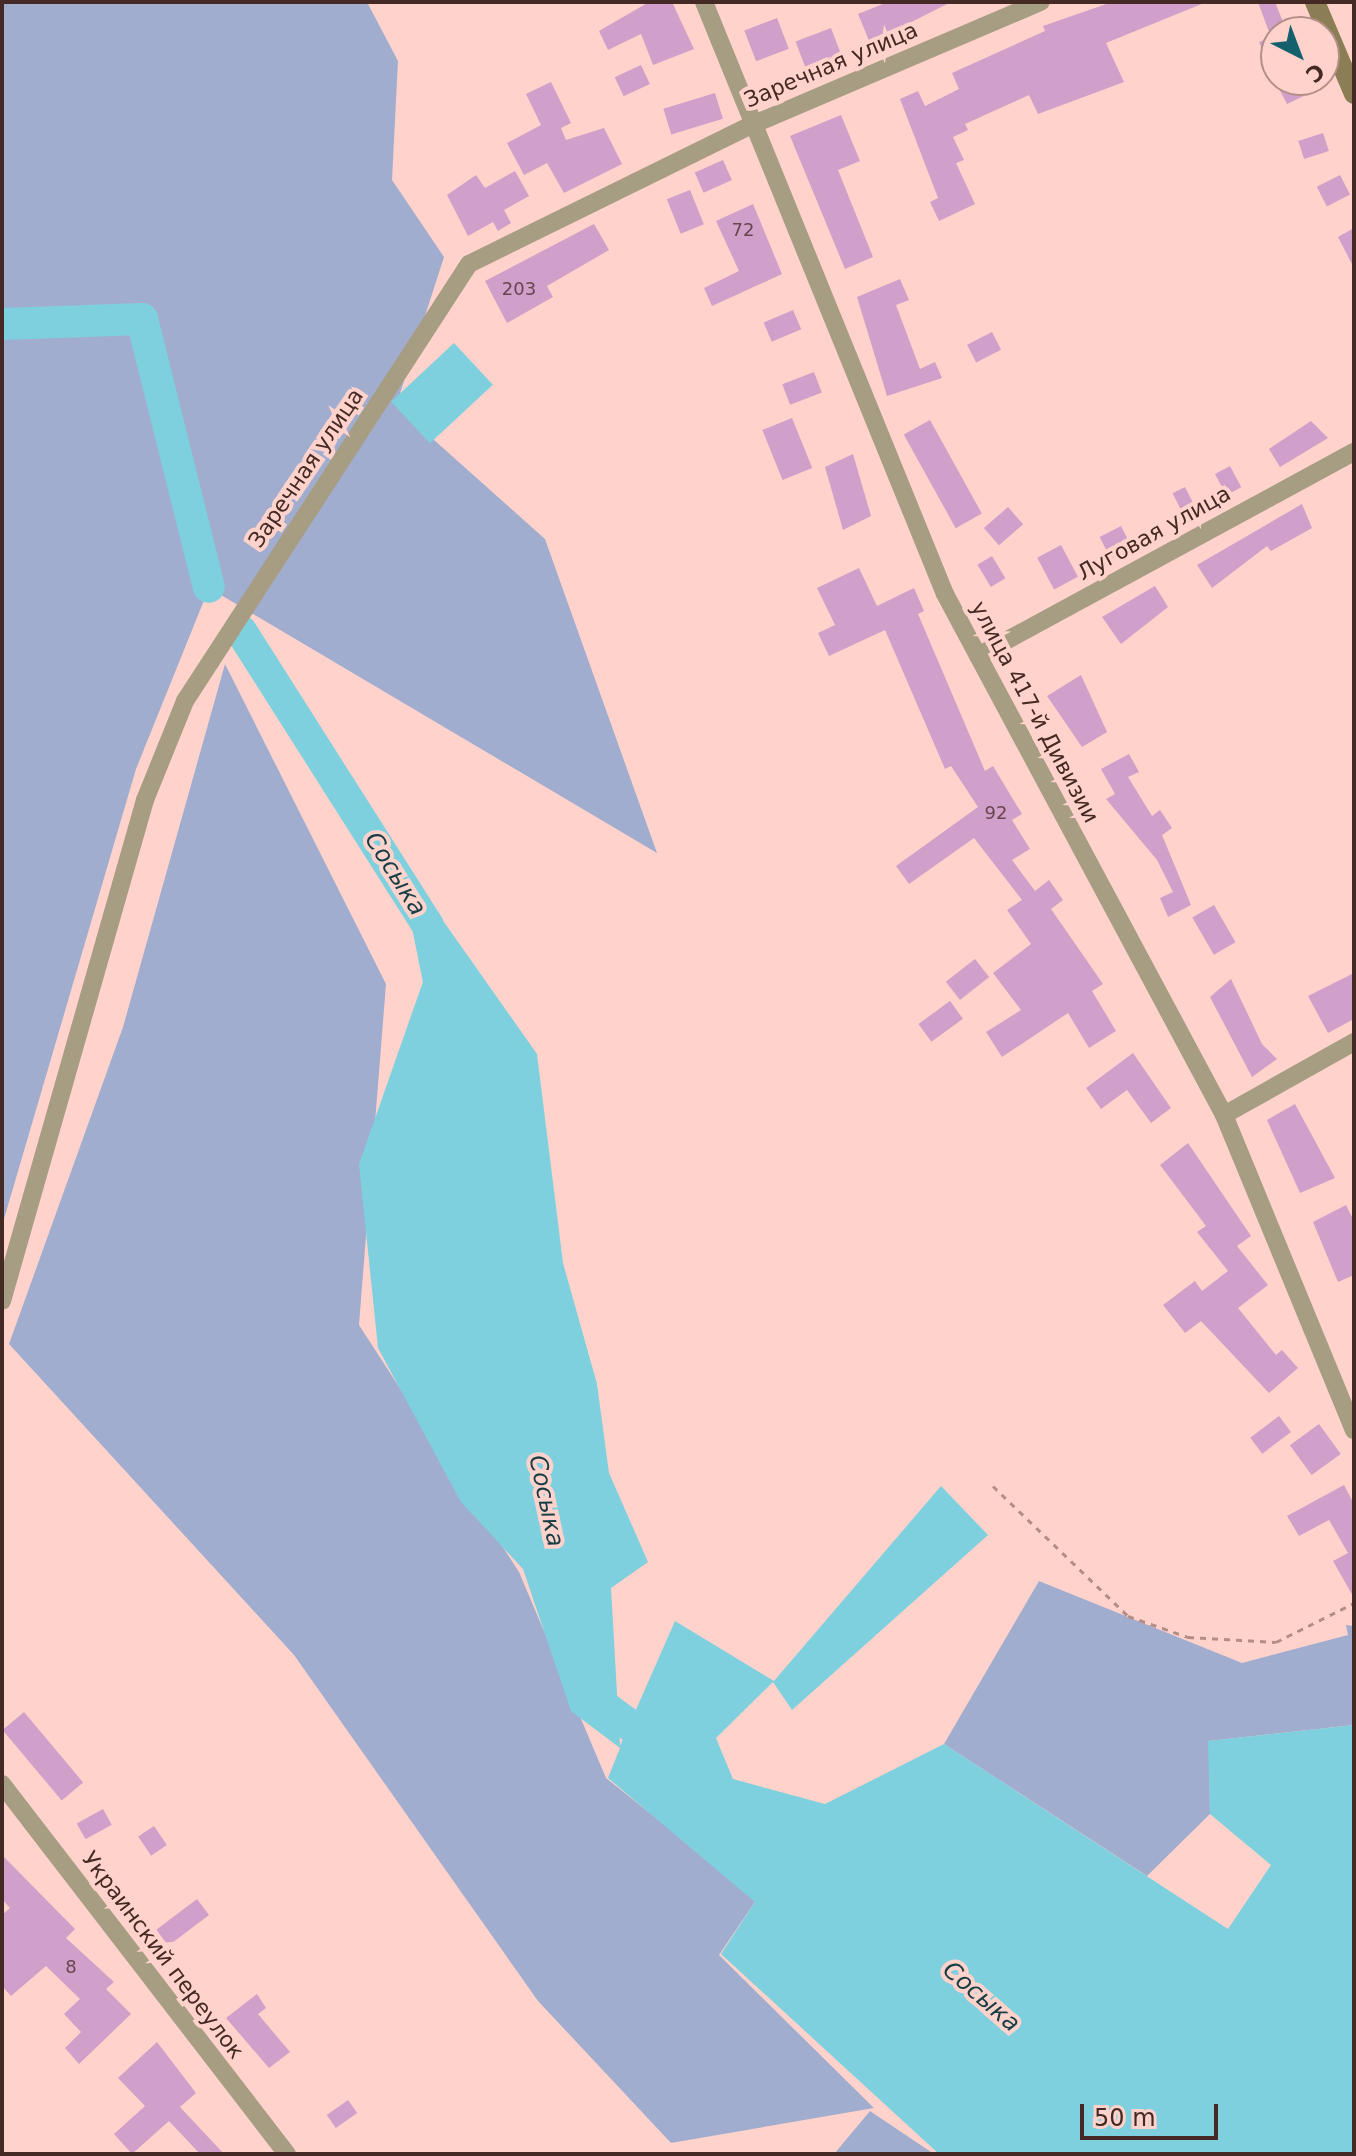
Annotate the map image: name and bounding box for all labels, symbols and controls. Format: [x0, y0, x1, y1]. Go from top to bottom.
north arrow [1260, 16, 1340, 96]
street label: Заречная улица [740, 17, 922, 113]
text: С [1301, 58, 1329, 87]
house number: 72 [732, 219, 754, 241]
house number: 203 [502, 278, 536, 300]
street label: Заречная улица [243, 384, 369, 552]
street label: Луговая улица [1073, 480, 1235, 586]
street label: улица 417-й Дивизии [965, 597, 1105, 827]
house number: 92 [985, 802, 1007, 824]
water label: Сосыка [358, 827, 432, 921]
water label: Сосыка [522, 1453, 570, 1549]
street label: Украинский переулок [76, 1846, 250, 2064]
house number: 8 [65, 1956, 77, 1978]
water label: Сосыка [937, 1956, 1025, 2038]
scale bar [1084, 2088, 1222, 2138]
text: 50 m [1094, 2104, 1156, 2132]

